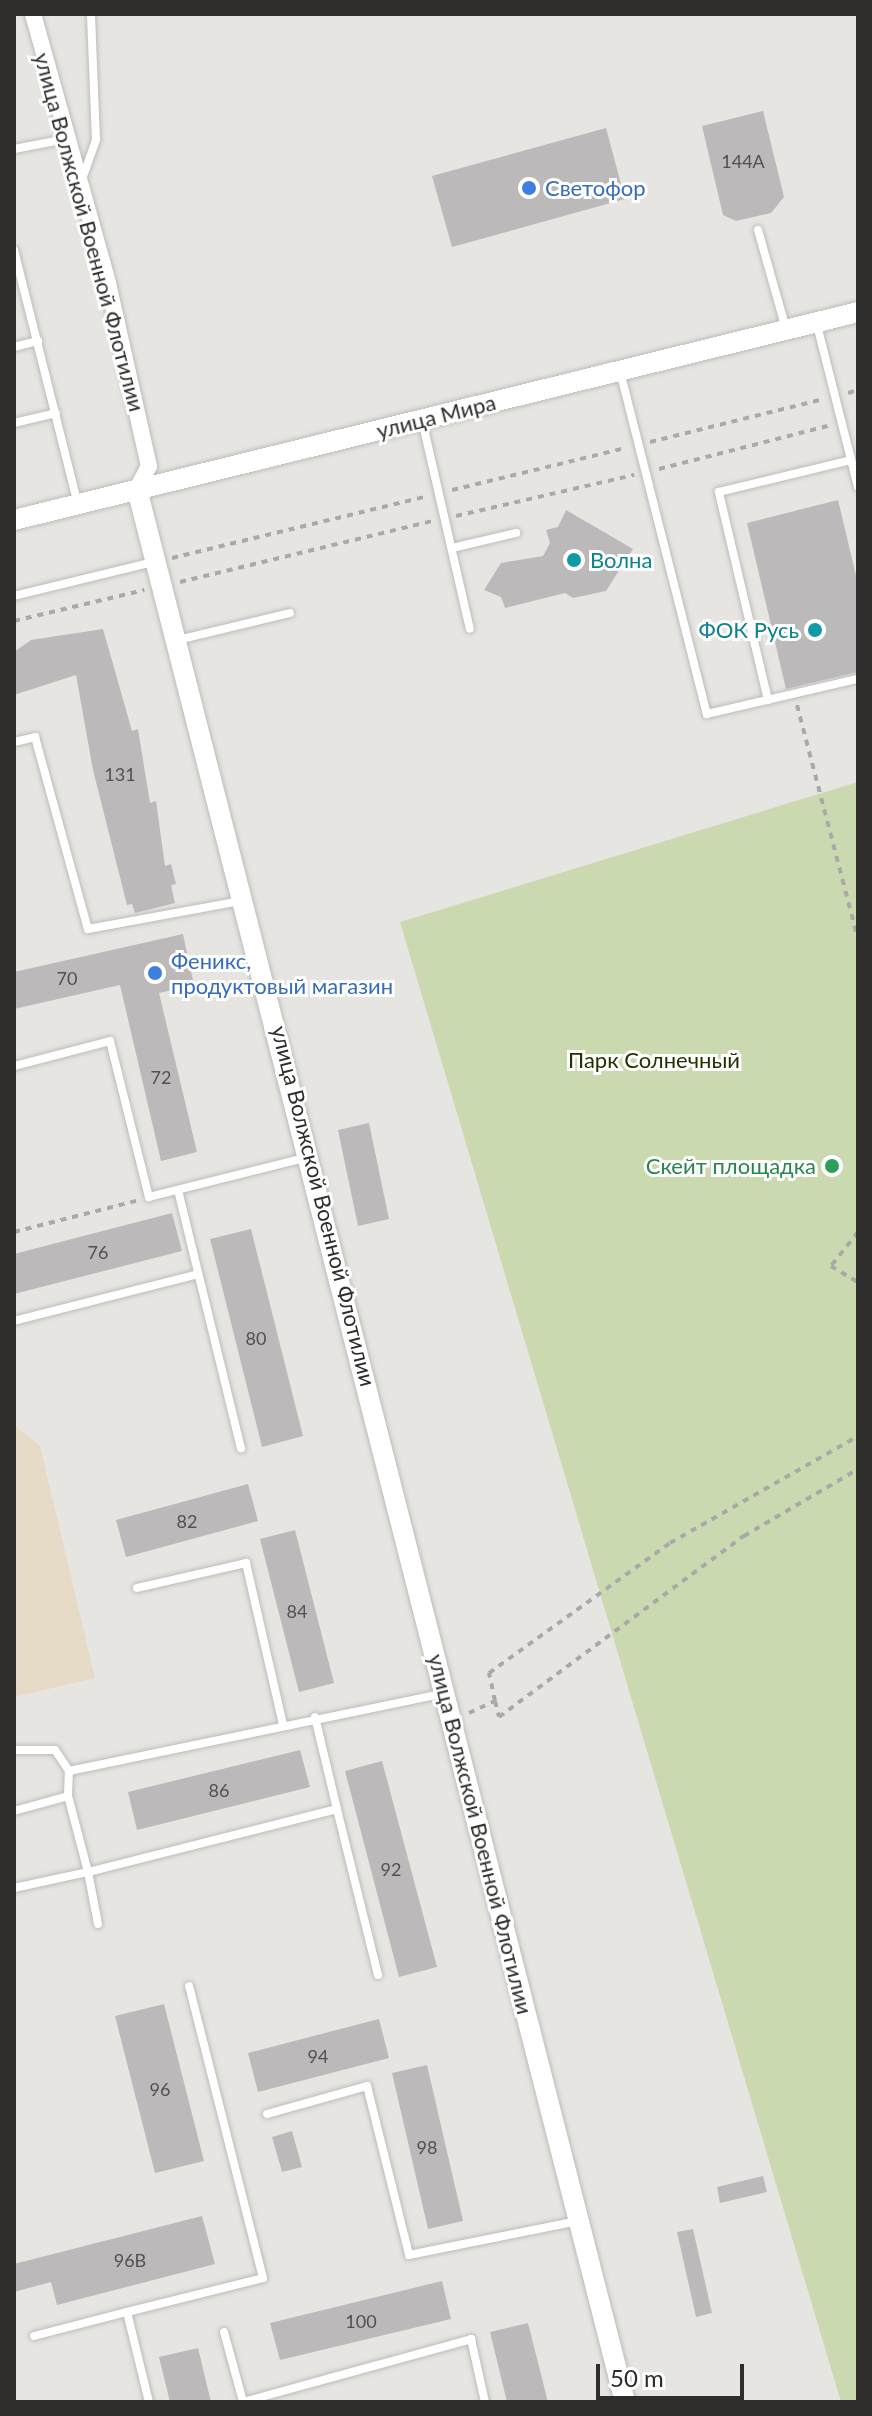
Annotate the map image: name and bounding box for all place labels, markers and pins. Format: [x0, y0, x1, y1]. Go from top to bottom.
place label: Светофор [545, 175, 645, 201]
marker: Светофор [520, 179, 538, 197]
place label: Волна [590, 547, 652, 573]
marker: Волна [565, 551, 583, 569]
place label: ФОК Русь [699, 617, 799, 643]
marker: ФОК Русь [806, 621, 824, 639]
place label: Феникс, продуктовый магазин [171, 947, 393, 998]
marker: Феникс, продуктовый магазин [146, 964, 164, 982]
place label: Скейт площадка [646, 1153, 816, 1179]
marker: Скейт площадка [823, 1157, 841, 1175]

